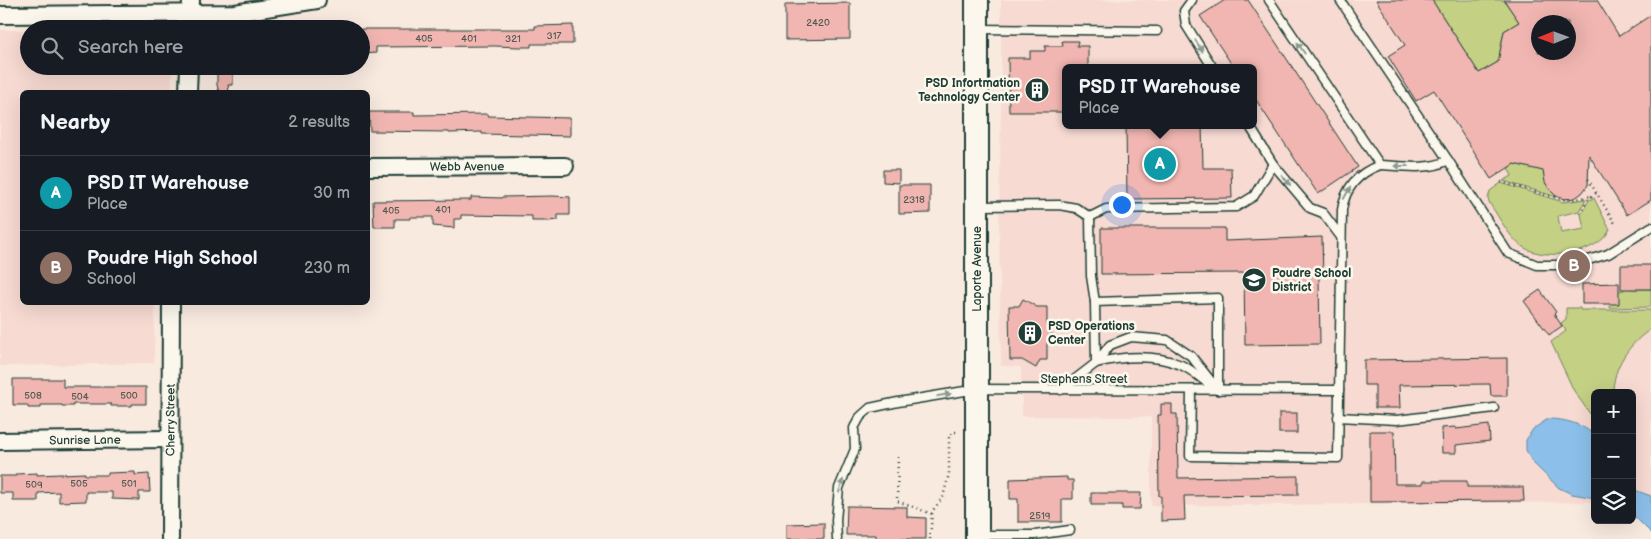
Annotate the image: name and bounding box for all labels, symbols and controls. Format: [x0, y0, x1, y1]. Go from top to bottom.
north arrow [1531, 15, 1576, 60]
house number: 2420 [806, 17, 830, 29]
search box [20, 20, 370, 75]
house number: 317 [547, 30, 562, 42]
house number: 405 [415, 33, 433, 45]
house number: 401 [461, 33, 477, 45]
house number: 321 [505, 33, 521, 45]
icon: search [38, 34, 66, 62]
text: Search here [78, 36, 183, 59]
one-way arrow [1195, 40, 1204, 53]
one-way arrow [1296, 41, 1306, 54]
popup [1062, 64, 1257, 129]
place label: PSD Infortmation Technology Center [918, 76, 1020, 105]
text: PSD IT Warehouse [1079, 76, 1240, 99]
building icon: PSD Infortmation Technology Center [1024, 77, 1050, 103]
text: Place [1079, 99, 1119, 118]
text: Nearby [40, 110, 110, 135]
text: 2 results [288, 113, 350, 132]
pin: A [1144, 145, 1176, 183]
street label: Webb Avenue [430, 159, 504, 175]
one-way arrow [1393, 161, 1409, 169]
text: PSD IT Warehouse [87, 172, 249, 195]
one-way arrow [1280, 173, 1292, 185]
text: A [51, 184, 61, 203]
text: 30 m [313, 184, 350, 203]
one-way arrow [1343, 186, 1351, 201]
your location [1109, 192, 1135, 218]
house number: 2318 [903, 194, 925, 206]
text: Place [87, 195, 128, 214]
house number: 401 [435, 204, 451, 216]
house number: 405 [382, 205, 400, 217]
street label: Laporte Avenue [970, 226, 985, 312]
text: Poudre High School [87, 247, 258, 270]
pin: B [1558, 247, 1590, 285]
text: B [50, 259, 62, 278]
text: 230 m [304, 259, 350, 278]
place label: Poudre School District [1272, 266, 1351, 295]
school or university icon: Poudre School District [1241, 267, 1267, 293]
text: School [87, 270, 136, 289]
place label: PSD Operations Center [1048, 319, 1135, 348]
building icon: PSD Operations Center [1017, 320, 1043, 346]
street label: Stephens Street [1040, 372, 1128, 387]
street label: Cherry Street [163, 384, 179, 456]
map controls [1591, 389, 1636, 524]
button: + [1591, 389, 1636, 434]
house number: 508 [24, 390, 42, 402]
house number: 500 [120, 390, 138, 402]
one-way arrow [937, 390, 953, 398]
house number: 504 [71, 391, 89, 403]
street label: Sunrise Lane [49, 433, 121, 448]
button: − [1591, 434, 1636, 479]
house number: 505 [70, 478, 88, 490]
house number: 501 [121, 478, 137, 490]
house number: 509 [25, 479, 43, 491]
one-way arrow [837, 479, 845, 494]
button: layers [1591, 479, 1636, 524]
house number: 2519 [1029, 510, 1051, 522]

